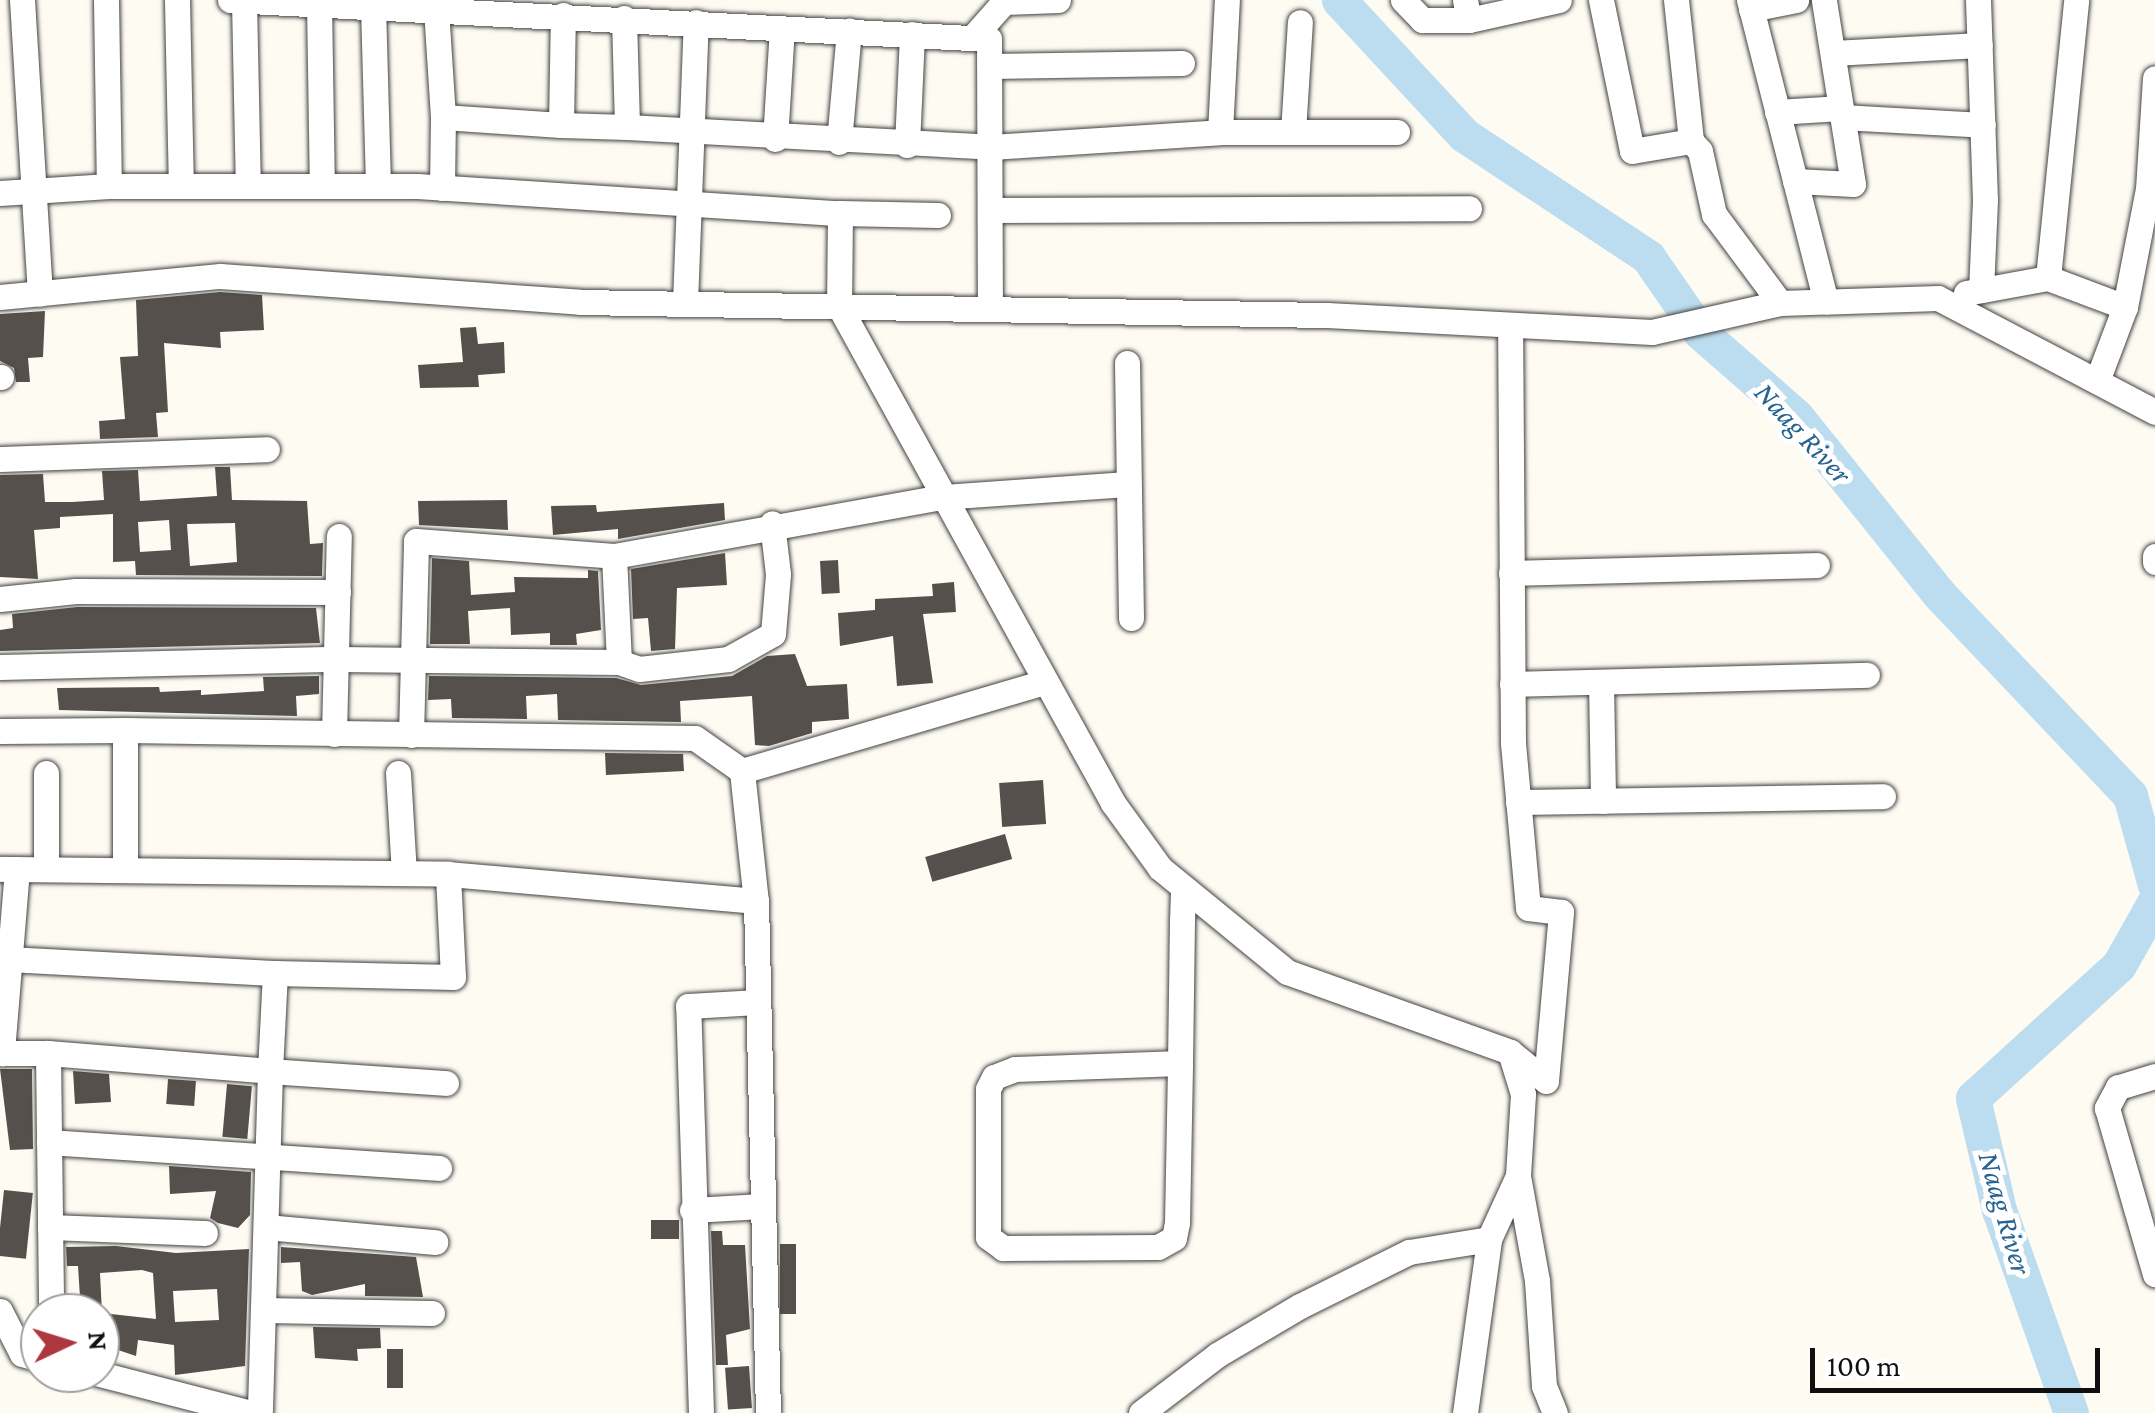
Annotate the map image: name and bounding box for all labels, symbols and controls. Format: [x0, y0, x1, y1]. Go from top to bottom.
water label: Naag River [1747, 375, 1859, 491]
water label: Naag River [1970, 1148, 2040, 1278]
north arrow [20, 1293, 120, 1393]
scale bar [1815, 1328, 2105, 1390]
text: N [82, 1330, 115, 1352]
text: 100 m [1827, 1349, 1901, 1382]

